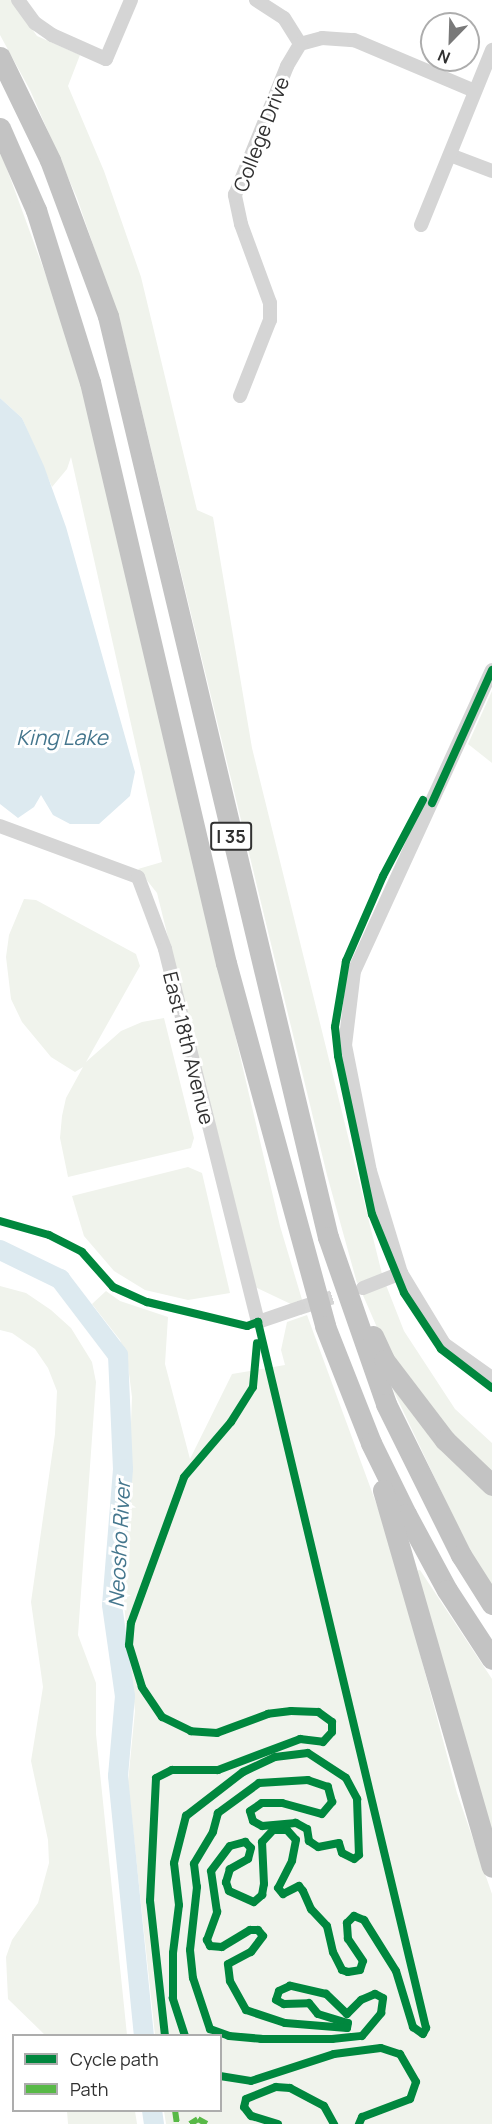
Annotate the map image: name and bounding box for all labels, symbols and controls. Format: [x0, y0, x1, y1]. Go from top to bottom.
north arrow [420, 12, 480, 72]
text: N [434, 44, 453, 69]
street label: College Drive [228, 73, 294, 195]
water label: King Lake [16, 724, 108, 750]
road number: I 35 [210, 821, 252, 851]
street label: East 18th Avenue [158, 969, 220, 1127]
water label: Neosho River [103, 1480, 135, 1608]
legend [12, 2034, 222, 2112]
text: Cycle path [70, 2047, 159, 2071]
text: Path [70, 2077, 108, 2101]

